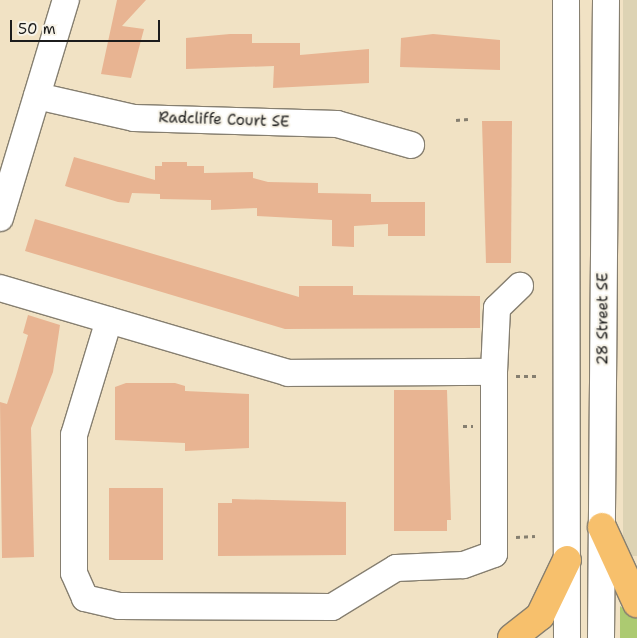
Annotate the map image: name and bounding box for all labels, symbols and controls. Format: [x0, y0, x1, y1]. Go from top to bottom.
scale bar [12, 10, 162, 42]
text: 50 m [18, 19, 56, 39]
street label: Radcliffe Court SE [158, 109, 290, 131]
street label: 28 Street SE [594, 273, 612, 365]

